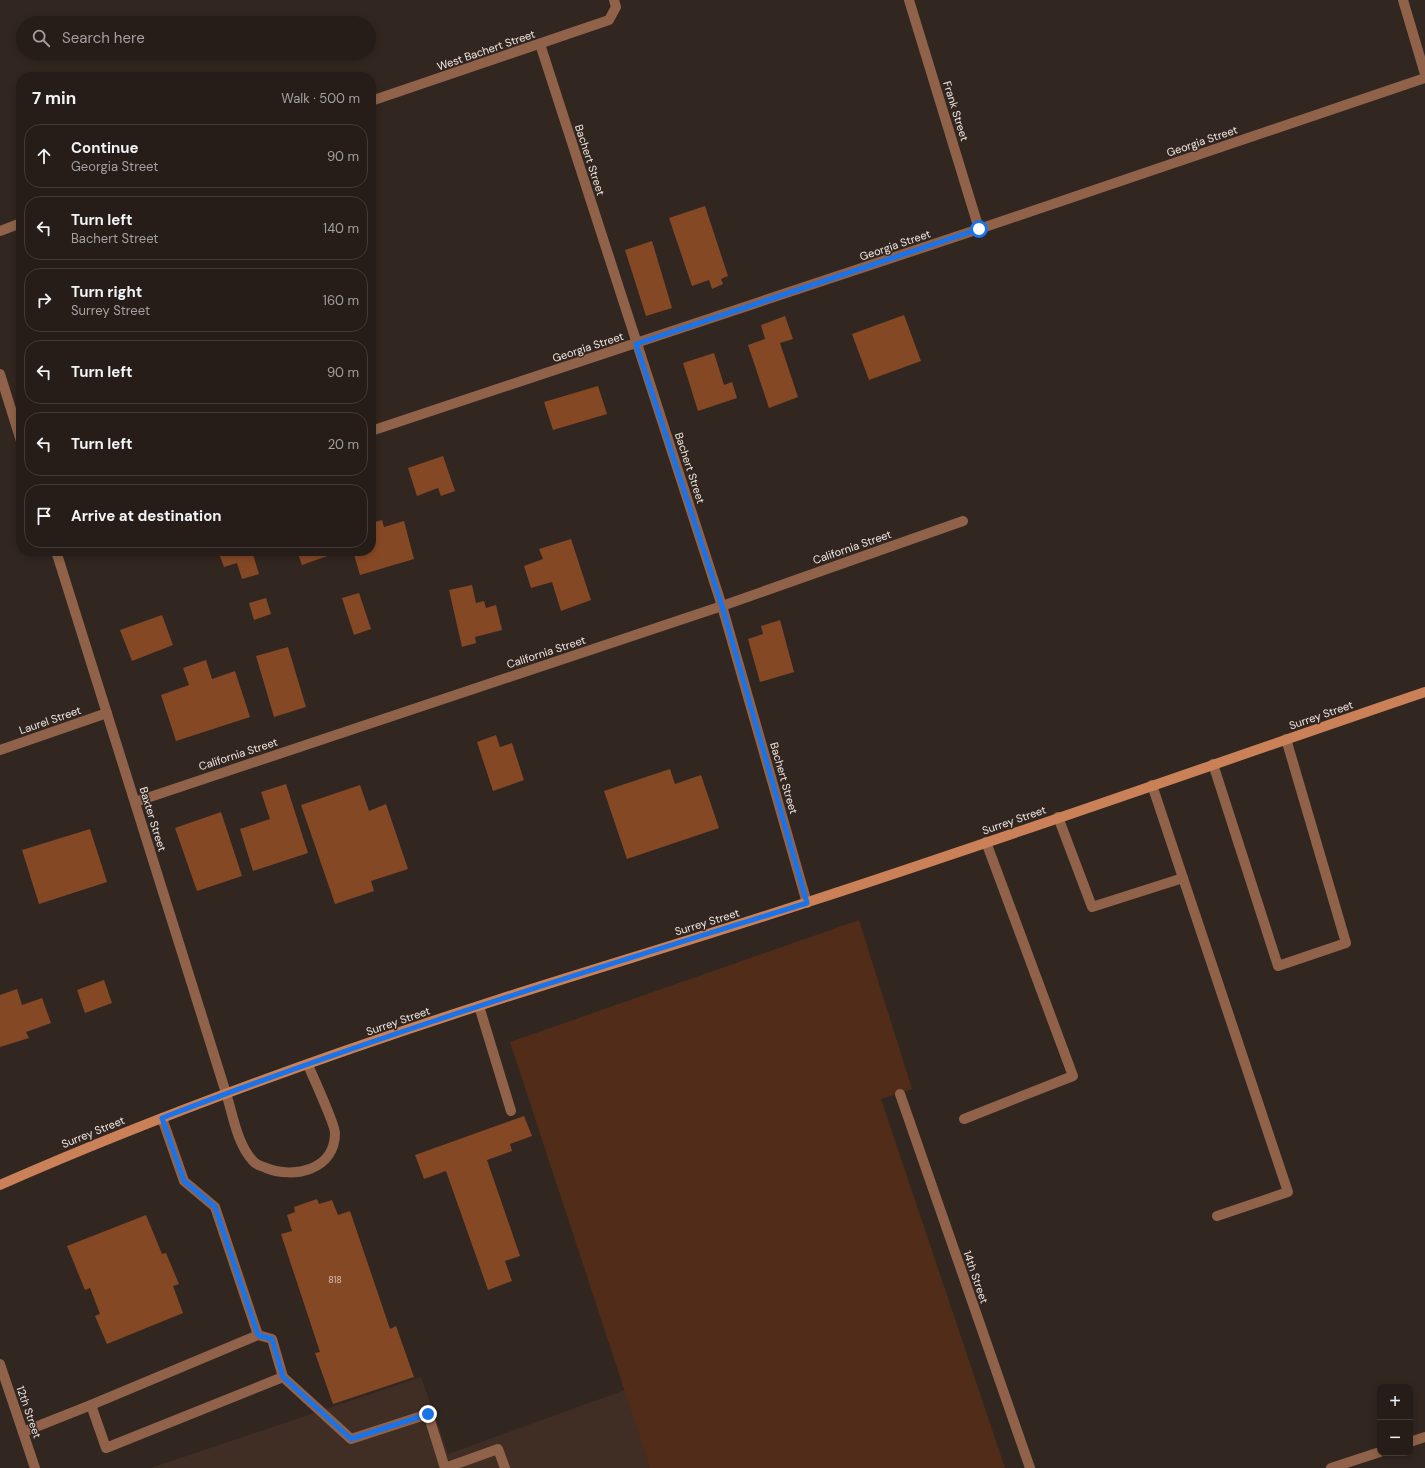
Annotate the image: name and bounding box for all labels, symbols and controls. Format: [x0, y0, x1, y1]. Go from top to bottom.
search box [16, 16, 376, 60]
icon: search [30, 27, 52, 49]
street label: West Bachert Street [435, 27, 537, 73]
text: Search here [62, 28, 145, 48]
street label: Frank Street [940, 79, 972, 143]
text: 7 min [32, 87, 76, 109]
text: Walk · 500 m [281, 90, 360, 107]
street label: Georgia Street [1165, 122, 1239, 160]
street label: Bachert Street [572, 123, 608, 197]
text: Continue [71, 138, 139, 158]
icon: ahead [33, 145, 55, 167]
text: 90 m [327, 148, 359, 165]
text: Georgia Street [71, 158, 158, 175]
text: Turn left [71, 210, 132, 230]
icon: left [33, 217, 55, 239]
text: 140 m [323, 220, 359, 237]
route start [970, 220, 988, 238]
street label: Georgia Street [858, 226, 932, 264]
text: Bachert Street [71, 230, 158, 247]
text: Turn right [71, 282, 142, 302]
icon: right [33, 289, 55, 311]
text: 160 m [323, 292, 359, 309]
text: Surrey Street [71, 302, 150, 319]
street label: Georgia Street [551, 329, 625, 365]
icon: left [33, 361, 55, 383]
text: Turn left [71, 362, 132, 382]
text: 90 m [327, 364, 359, 381]
street label: Bachert Street [672, 431, 708, 505]
icon: left [33, 433, 55, 455]
text: Turn left [71, 434, 132, 454]
text: 20 m [328, 436, 359, 453]
icon: arrive [33, 505, 55, 527]
text: Arrive at destination [71, 506, 222, 526]
street label: California Street [811, 527, 893, 567]
street label: California Street [505, 633, 587, 671]
street label: Surrey Street [1287, 697, 1355, 733]
street label: Laurel Street [17, 703, 83, 737]
street label: California Street [197, 735, 279, 773]
street label: Bachert Street [767, 741, 801, 815]
street label: Baxter Street [137, 785, 169, 853]
street label: Surrey Street [980, 802, 1048, 838]
street label: Surrey Street [673, 906, 741, 938]
street label: Surrey Street [364, 1003, 432, 1039]
street label: Surrey Street [59, 1113, 127, 1151]
street label: 14th Street [960, 1249, 992, 1305]
house number: 818 [328, 1274, 342, 1286]
street label: 12th Street [14, 1384, 44, 1440]
map controls [1377, 1384, 1413, 1456]
button: + [1377, 1384, 1413, 1420]
route end [419, 1405, 437, 1423]
button: − [1377, 1420, 1413, 1456]

